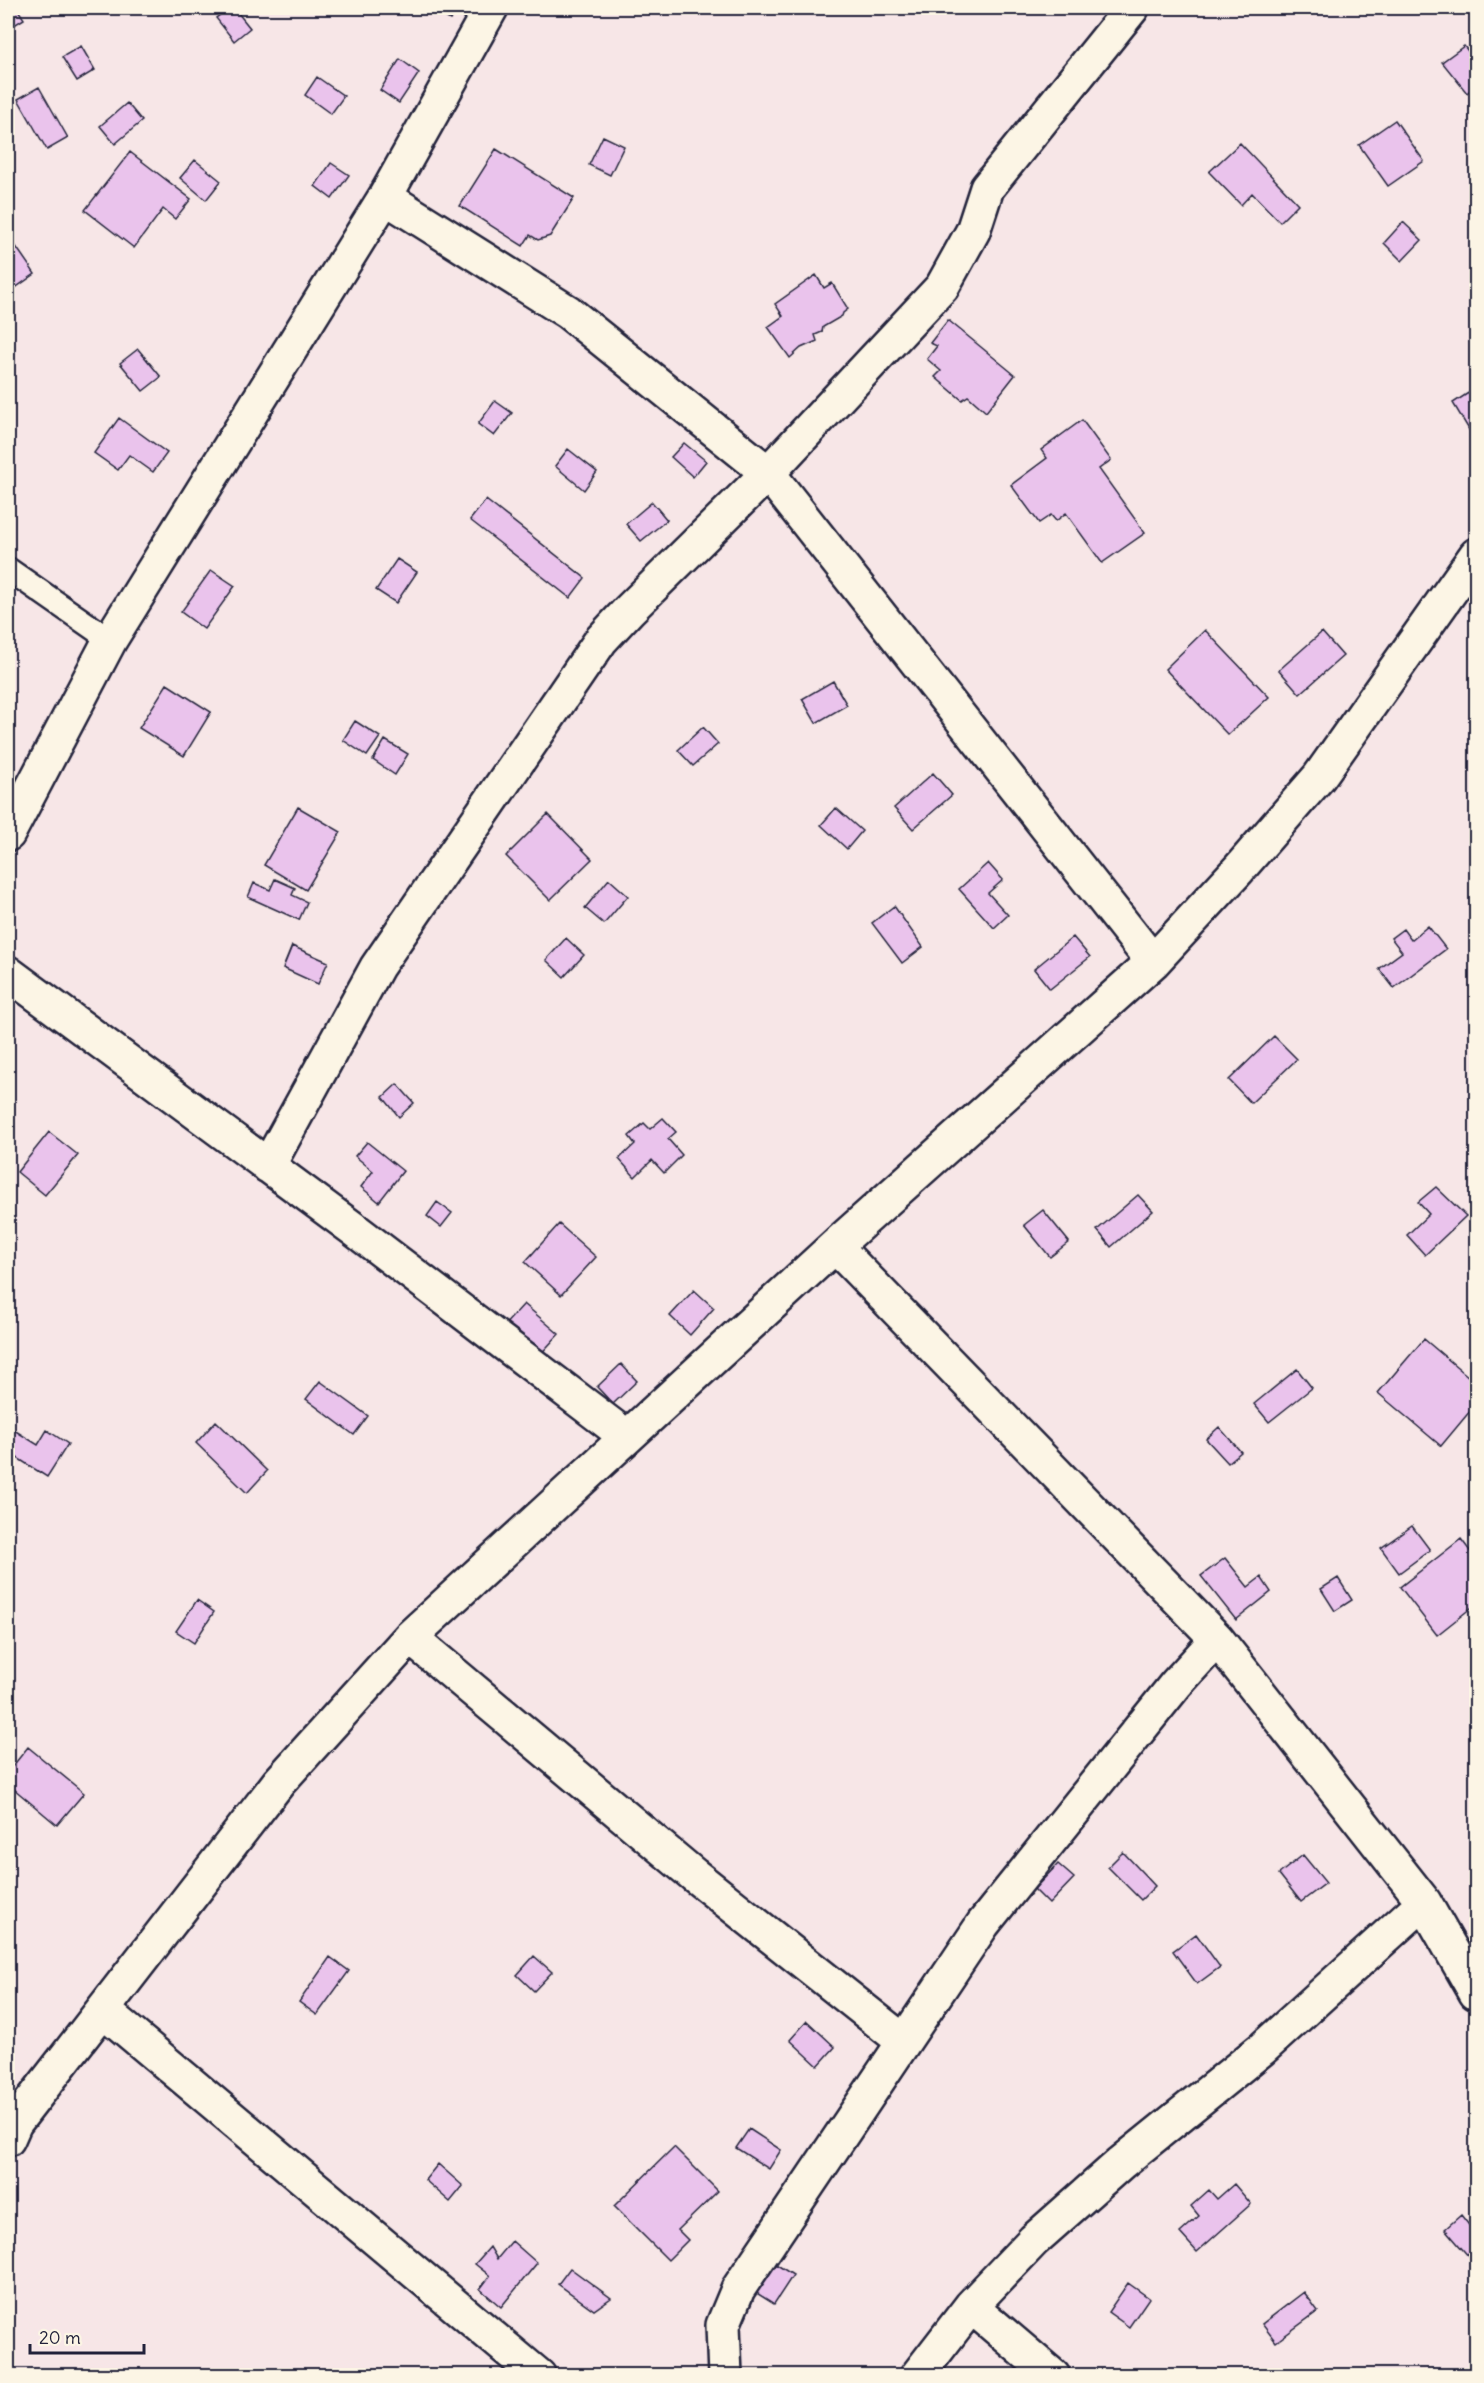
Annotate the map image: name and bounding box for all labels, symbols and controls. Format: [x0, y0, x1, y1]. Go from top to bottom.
scale bar [30, 2317, 144, 2355]
text: 20 m [39, 2326, 81, 2349]

